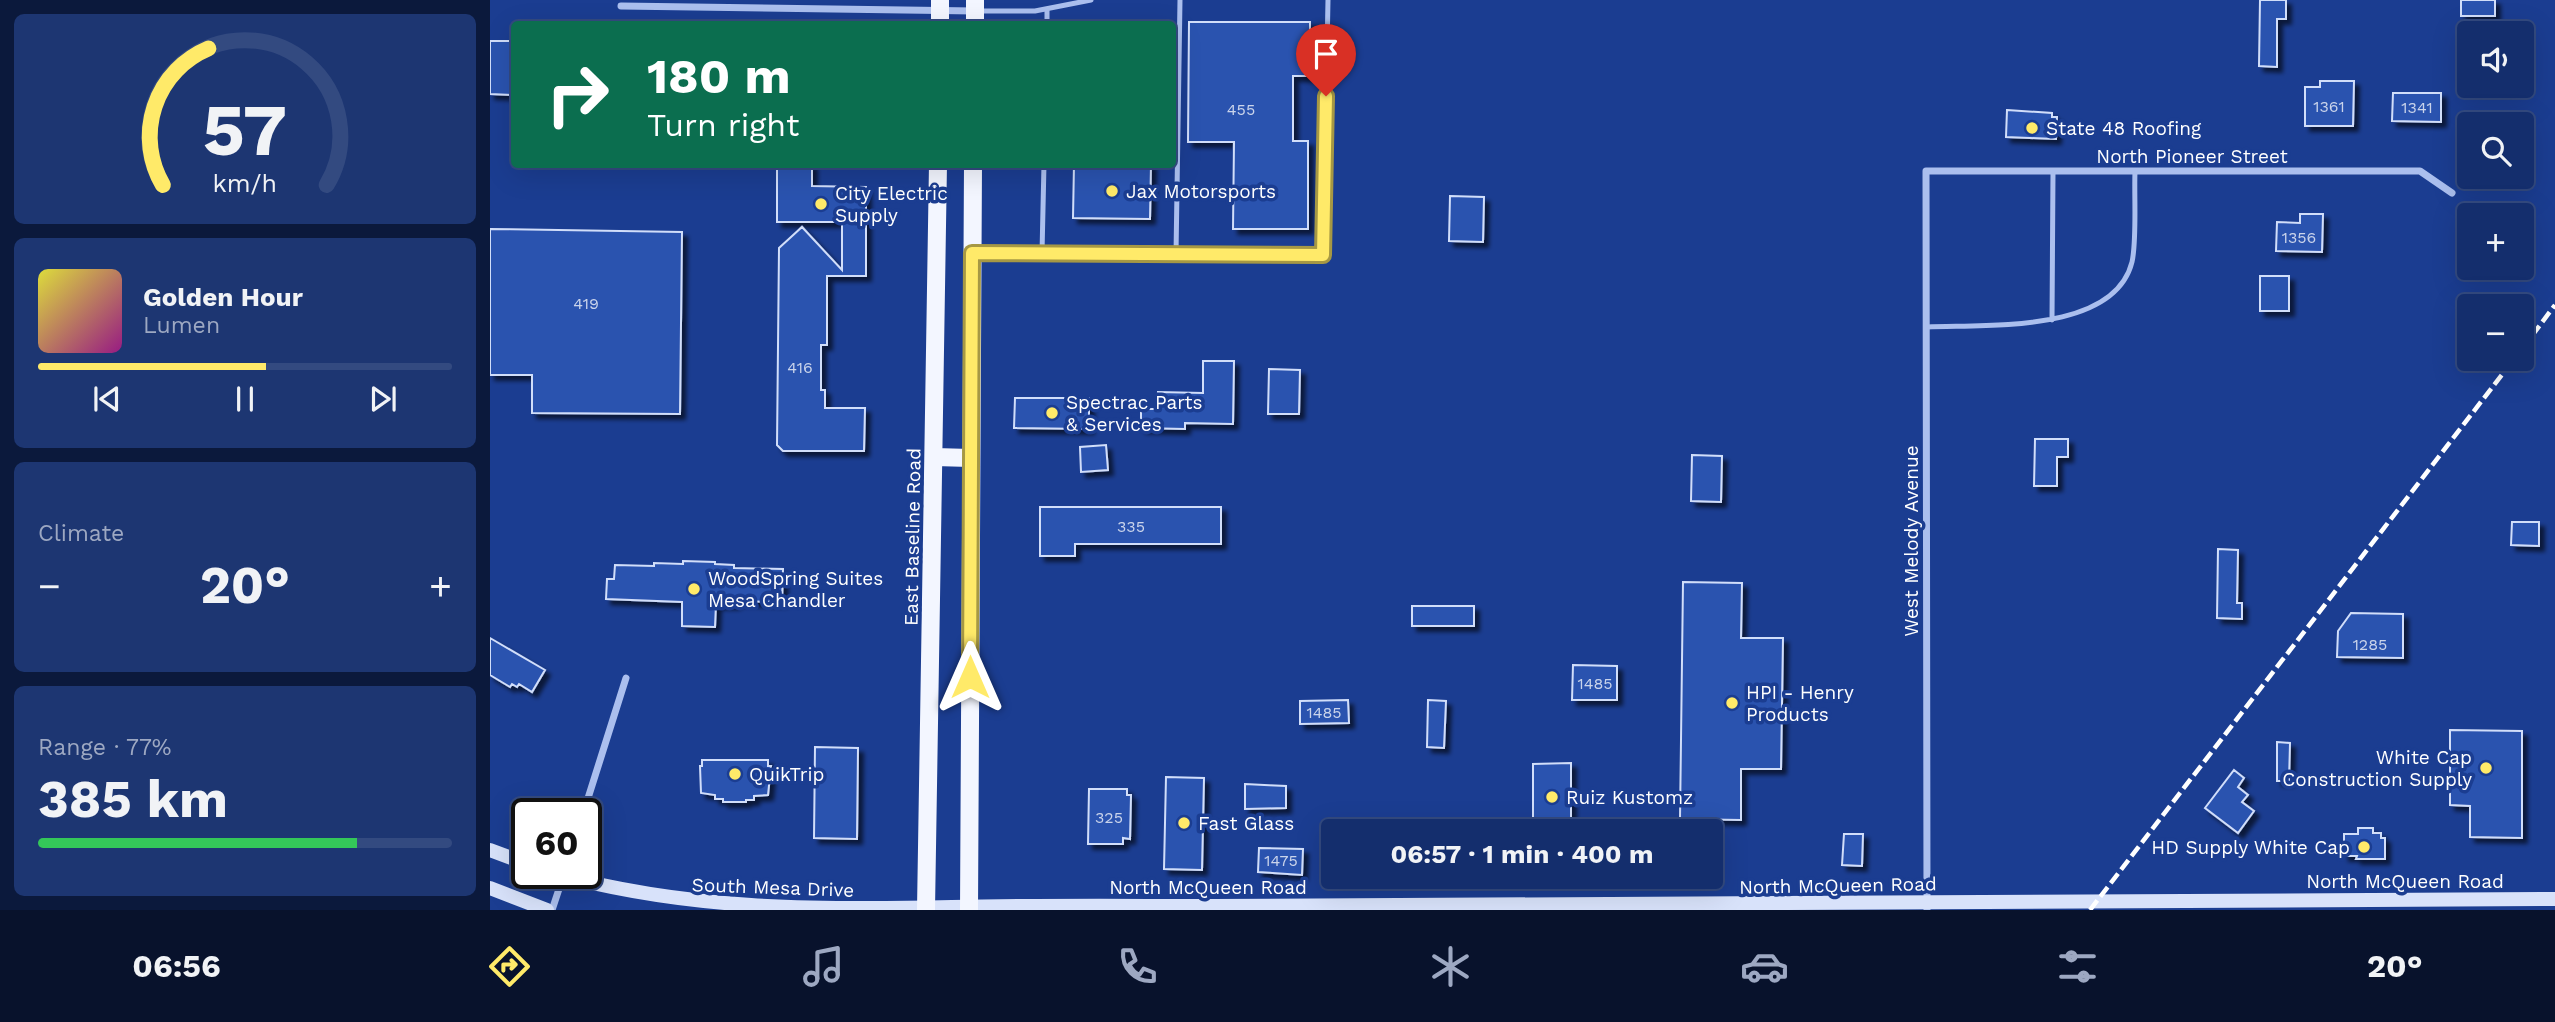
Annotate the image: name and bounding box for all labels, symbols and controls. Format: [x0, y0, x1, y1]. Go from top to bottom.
map controls [2457, 21, 2534, 371]
button: sound [2457, 21, 2534, 98]
pin [1296, 24, 1356, 96]
icon: arrive [1307, 35, 1345, 73]
text: 180 m [647, 47, 791, 105]
icon: right [532, 49, 623, 140]
text: 57 [203, 87, 287, 173]
house number: 1361 [2313, 97, 2345, 116]
house number: 1341 [2401, 98, 2433, 117]
house number: 455 [1227, 100, 1255, 119]
text: Turn right [647, 106, 799, 144]
button: search [2457, 112, 2534, 189]
place label: State 48 Roofing [2046, 117, 2202, 140]
marker: State 48 Roofing [2024, 120, 2040, 136]
street label: North Pioneer Street [2096, 145, 2288, 168]
text: km/h [213, 169, 277, 198]
place label: Jax Motorsports [1126, 180, 1276, 203]
place label: City Electric Supply [835, 182, 948, 227]
marker: Jax Motorsports [1104, 183, 1120, 199]
marker: City Electric Supply [813, 196, 829, 212]
button: + [2457, 203, 2534, 280]
house number: 1356 [2282, 228, 2316, 247]
text: Golden Hour [143, 282, 303, 312]
house number: 419 [573, 294, 599, 313]
button: − [2457, 294, 2534, 371]
text: Lumen [143, 312, 220, 339]
house number: 416 [787, 358, 813, 377]
icon: previous [88, 380, 126, 418]
icon: pause [226, 380, 264, 418]
icon: next [364, 380, 402, 418]
place label: Spectrac Parts & Services [1066, 391, 1202, 436]
marker: Spectrac Parts & Services [1044, 405, 1060, 421]
street label: West Melody Avenue [1900, 445, 1923, 637]
street label: East Baseline Road [899, 448, 926, 626]
house number: 335 [1117, 517, 1145, 536]
text: Climate [38, 520, 124, 547]
text: 20° [200, 555, 290, 616]
text: − [38, 564, 61, 608]
text: + [429, 564, 452, 608]
place label: WoodSpring Suites Mesa Chandler [708, 567, 883, 612]
marker: WoodSpring Suites Mesa Chandler [686, 581, 702, 597]
house number: 1285 [2353, 635, 2387, 654]
position arrow [933, 640, 1007, 714]
house number: 1485 [1577, 674, 1613, 693]
place label: HPI - Henry Products [1746, 681, 1854, 726]
marker: HPI - Henry Products [1724, 695, 1740, 711]
house number: 1485 [1306, 703, 1342, 722]
text: Range · 77% [38, 734, 172, 761]
place label: White Cap Construction Supply [2282, 746, 2472, 791]
marker: White Cap Construction Supply [2478, 760, 2494, 776]
place label: QuikTrip [749, 763, 825, 786]
marker: QuikTrip [727, 766, 743, 782]
text: 385 km [38, 769, 228, 830]
place label: Ruiz Kustomz [1566, 786, 1693, 809]
marker: Ruiz Kustomz [1544, 789, 1560, 805]
speed limit sign: 60 [511, 798, 602, 889]
house number: 325 [1095, 808, 1123, 827]
place label: Fast Glass [1198, 812, 1294, 835]
marker: Fast Glass [1176, 815, 1192, 831]
place label: HD Supply White Cap [2151, 836, 2350, 859]
text: 06:57 · 1 min · 400 m [1391, 839, 1653, 869]
marker: HD Supply White Cap [2356, 839, 2372, 855]
house number: 1475 [1264, 851, 1298, 870]
street label: North McQueen Road [2306, 870, 2504, 893]
street label: North McQueen Road [1739, 872, 1937, 899]
street label: South Mesa Drive [691, 873, 855, 902]
street label: North McQueen Road [1109, 876, 1307, 899]
icon: directions [485, 942, 534, 991]
icon: music [799, 942, 848, 991]
icon: phone [1113, 942, 1162, 991]
icon: climate [1426, 942, 1475, 991]
icon: car [1740, 942, 1789, 991]
icon: filters [2053, 942, 2102, 991]
text: 06:56 [132, 947, 221, 985]
text: 20° [2367, 947, 2423, 985]

